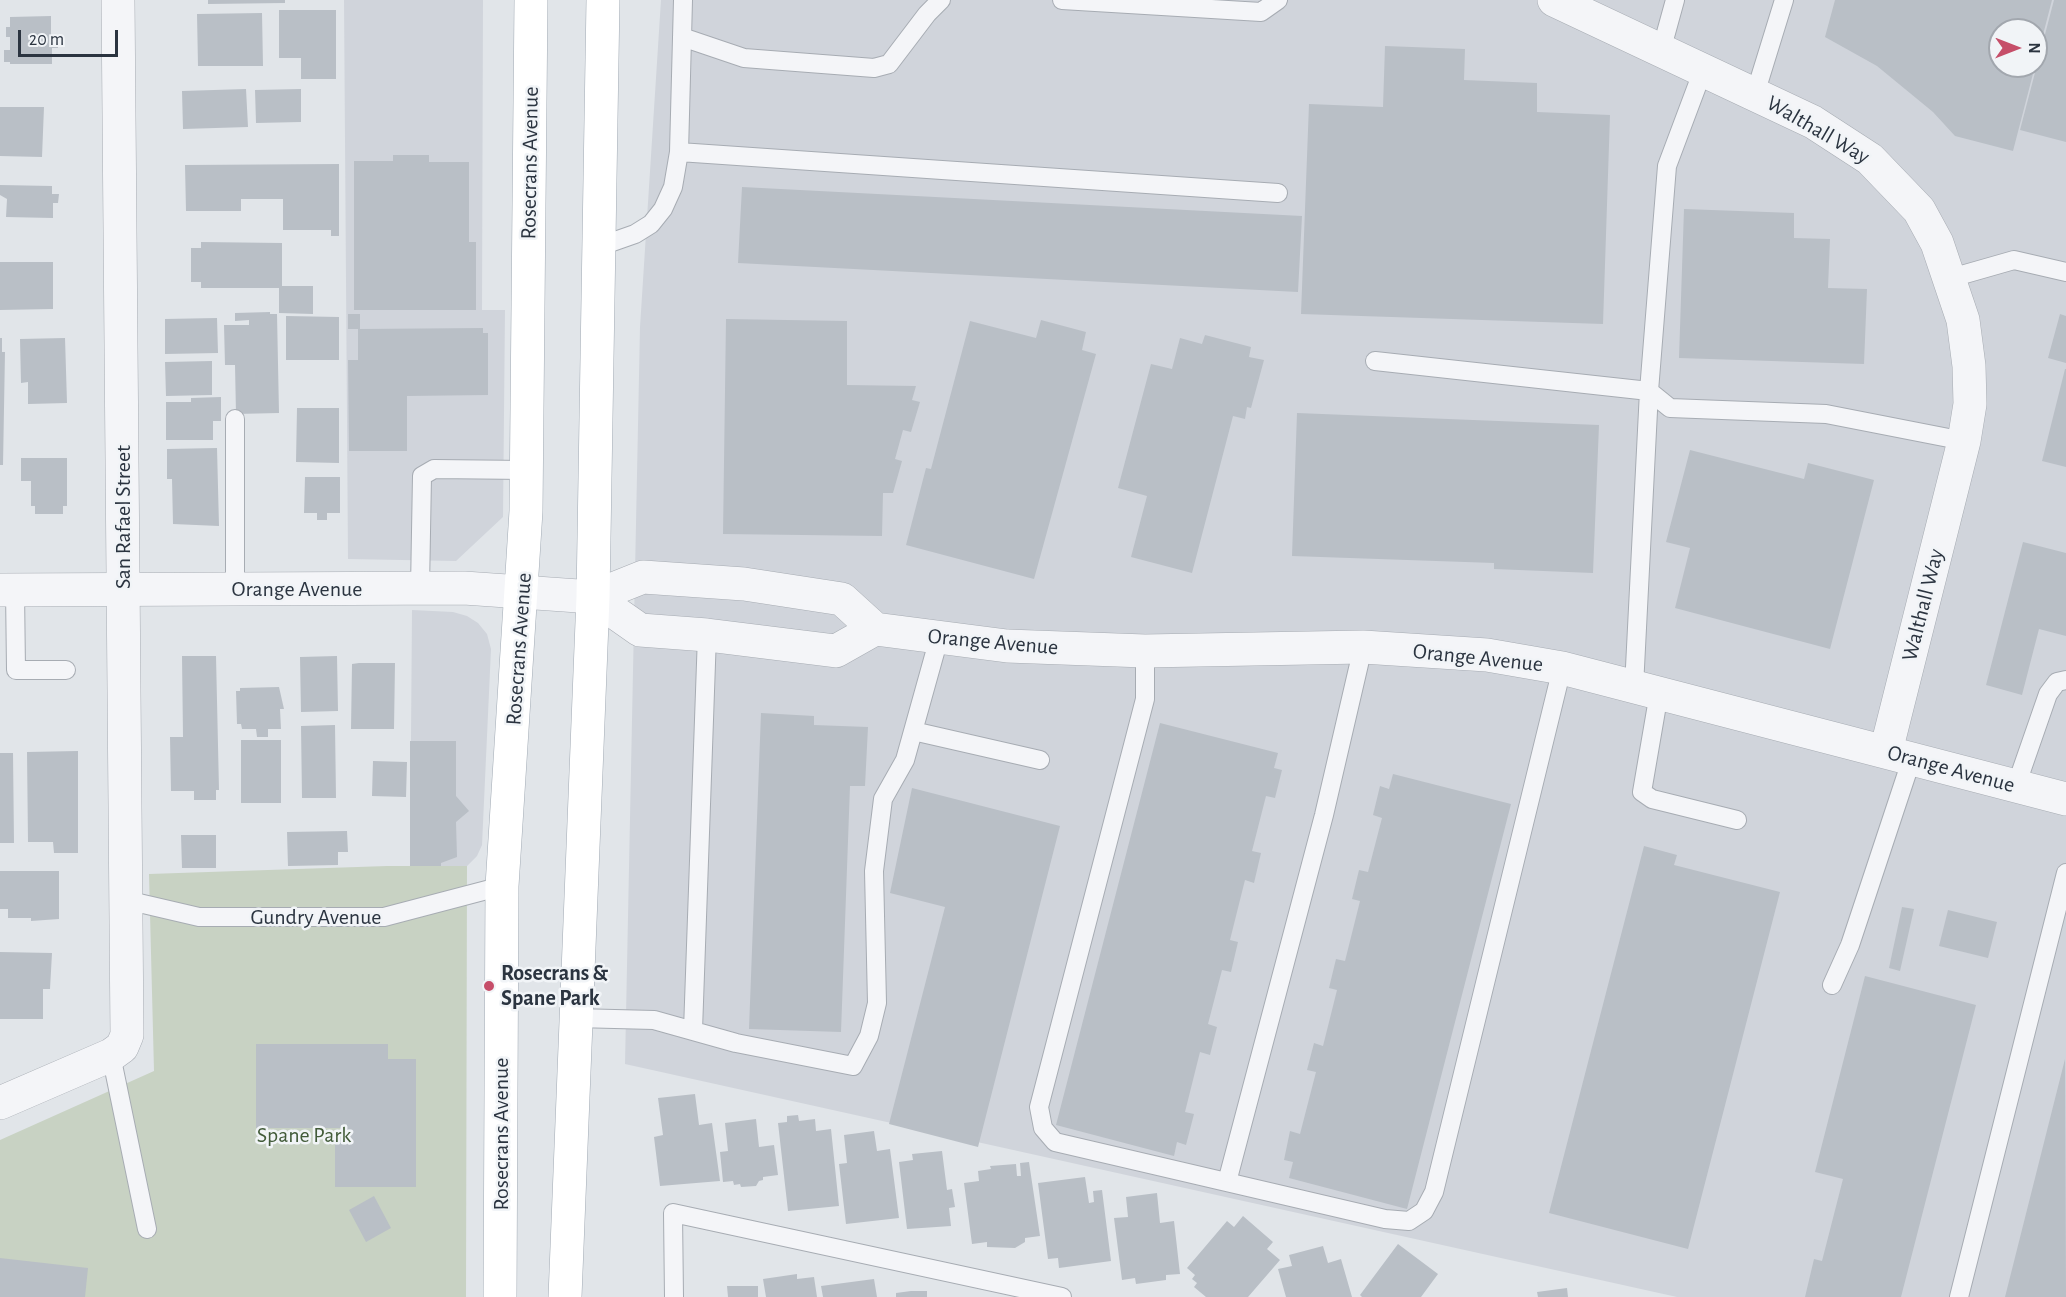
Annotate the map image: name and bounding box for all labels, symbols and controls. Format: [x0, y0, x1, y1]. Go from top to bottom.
scale bar [21, 18, 122, 56]
north arrow [1988, 18, 2048, 78]
text: 20 m [29, 31, 64, 49]
text: N [2026, 42, 2042, 54]
street label: Rosecrans Avenue [515, 86, 545, 240]
street label: Walthall Way [1762, 90, 1874, 170]
street label: San Rafael Street [110, 445, 136, 589]
street label: Walthall Way [1896, 546, 1950, 664]
street label: Rosecrans Avenue [501, 572, 537, 726]
street label: Orange Avenue [232, 576, 362, 602]
street label: Orange Avenue [927, 623, 1059, 661]
street label: Orange Avenue [1412, 638, 1544, 678]
street label: Orange Avenue [1884, 739, 2018, 799]
street label: Gundry Avenue [250, 904, 382, 930]
place label: Rosecrans & Spane Park [501, 960, 608, 1011]
marker: Rosecrans & Spane Park [482, 979, 496, 993]
street label: Rosecrans Avenue [488, 1058, 514, 1210]
park label: Spane Park [257, 1122, 351, 1148]

